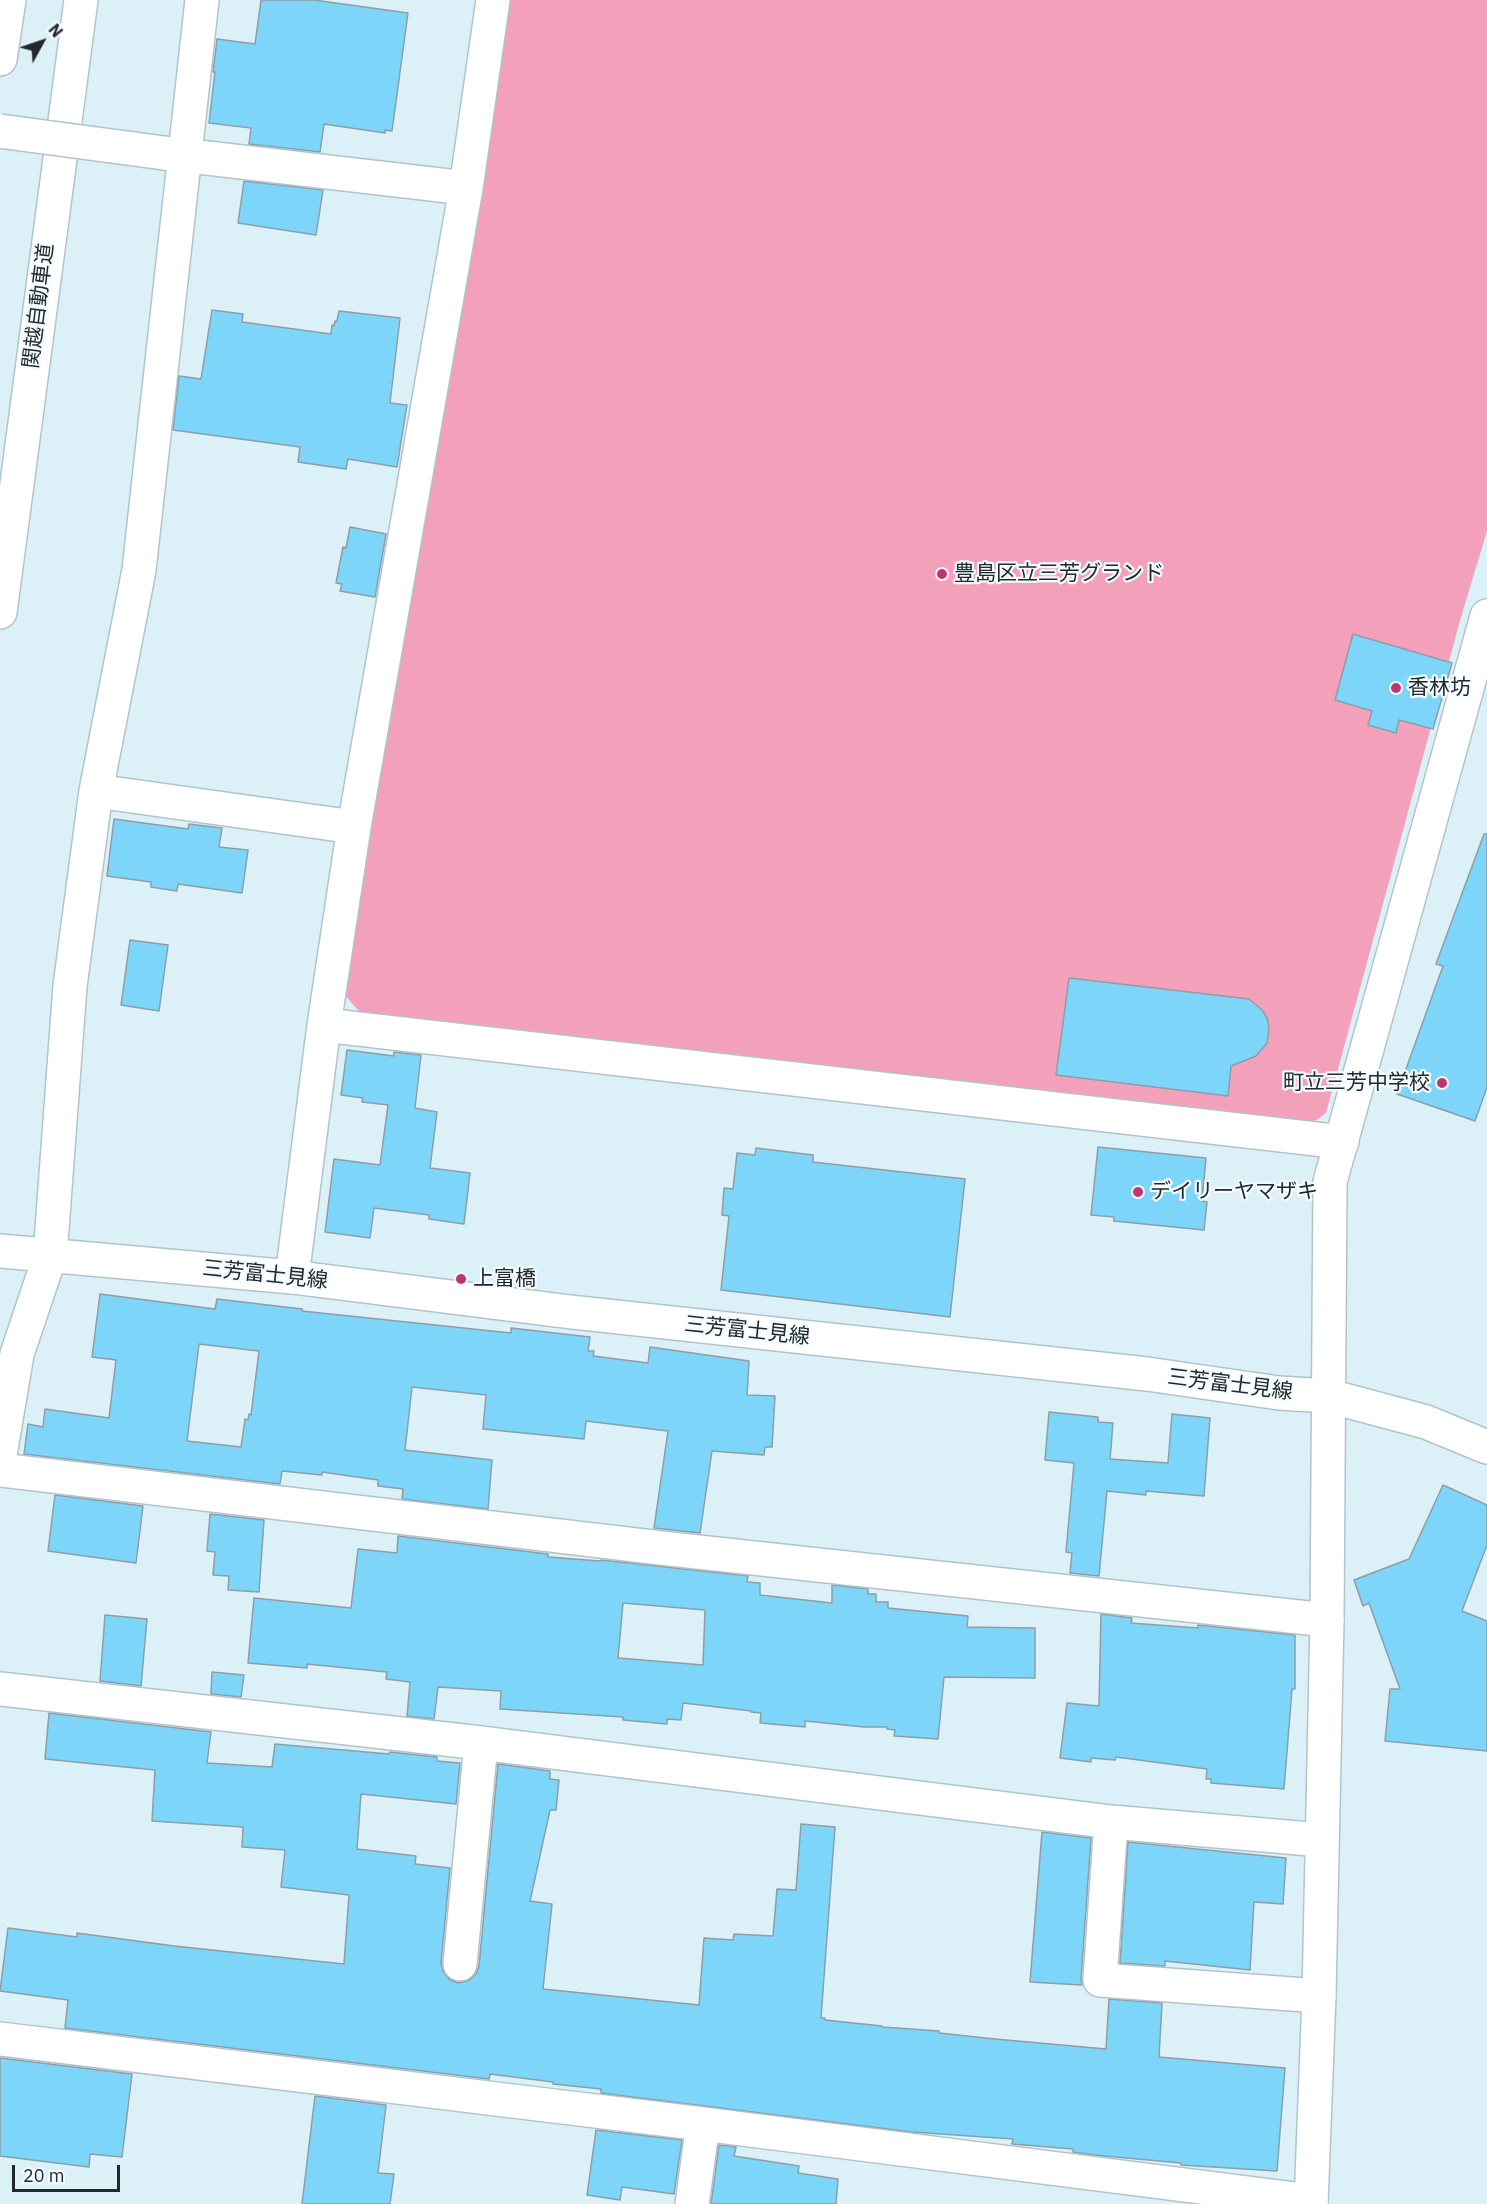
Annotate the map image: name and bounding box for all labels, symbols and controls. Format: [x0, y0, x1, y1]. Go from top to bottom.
north arrow [12, 12, 72, 72]
text: N [44, 20, 67, 41]
street label: 関越自動車道 [19, 242, 59, 370]
place label: 豊島区立三芳グランド [954, 561, 1164, 587]
marker: 豊島区立三芳グランド [935, 567, 949, 581]
place label: 香林坊 [1408, 675, 1471, 701]
marker: 香林坊 [1389, 681, 1403, 695]
place label: 町立三芳中学校 [1283, 1070, 1430, 1096]
marker: 町立三芳中学校 [1435, 1076, 1449, 1090]
place label: デイリーヤマザキ [1150, 1179, 1318, 1205]
marker: デイリーヤマザキ [1131, 1185, 1145, 1199]
street label: 三芳富士見線 [201, 1256, 329, 1294]
place label: 上富橋 [473, 1266, 536, 1292]
marker: 上富橋 [454, 1272, 468, 1286]
street label: 三芳富士見線 [683, 1312, 811, 1350]
street label: 三芳富士見線 [1166, 1365, 1294, 1405]
scale bar [15, 2153, 123, 2191]
text: 20 m [23, 2164, 65, 2187]

